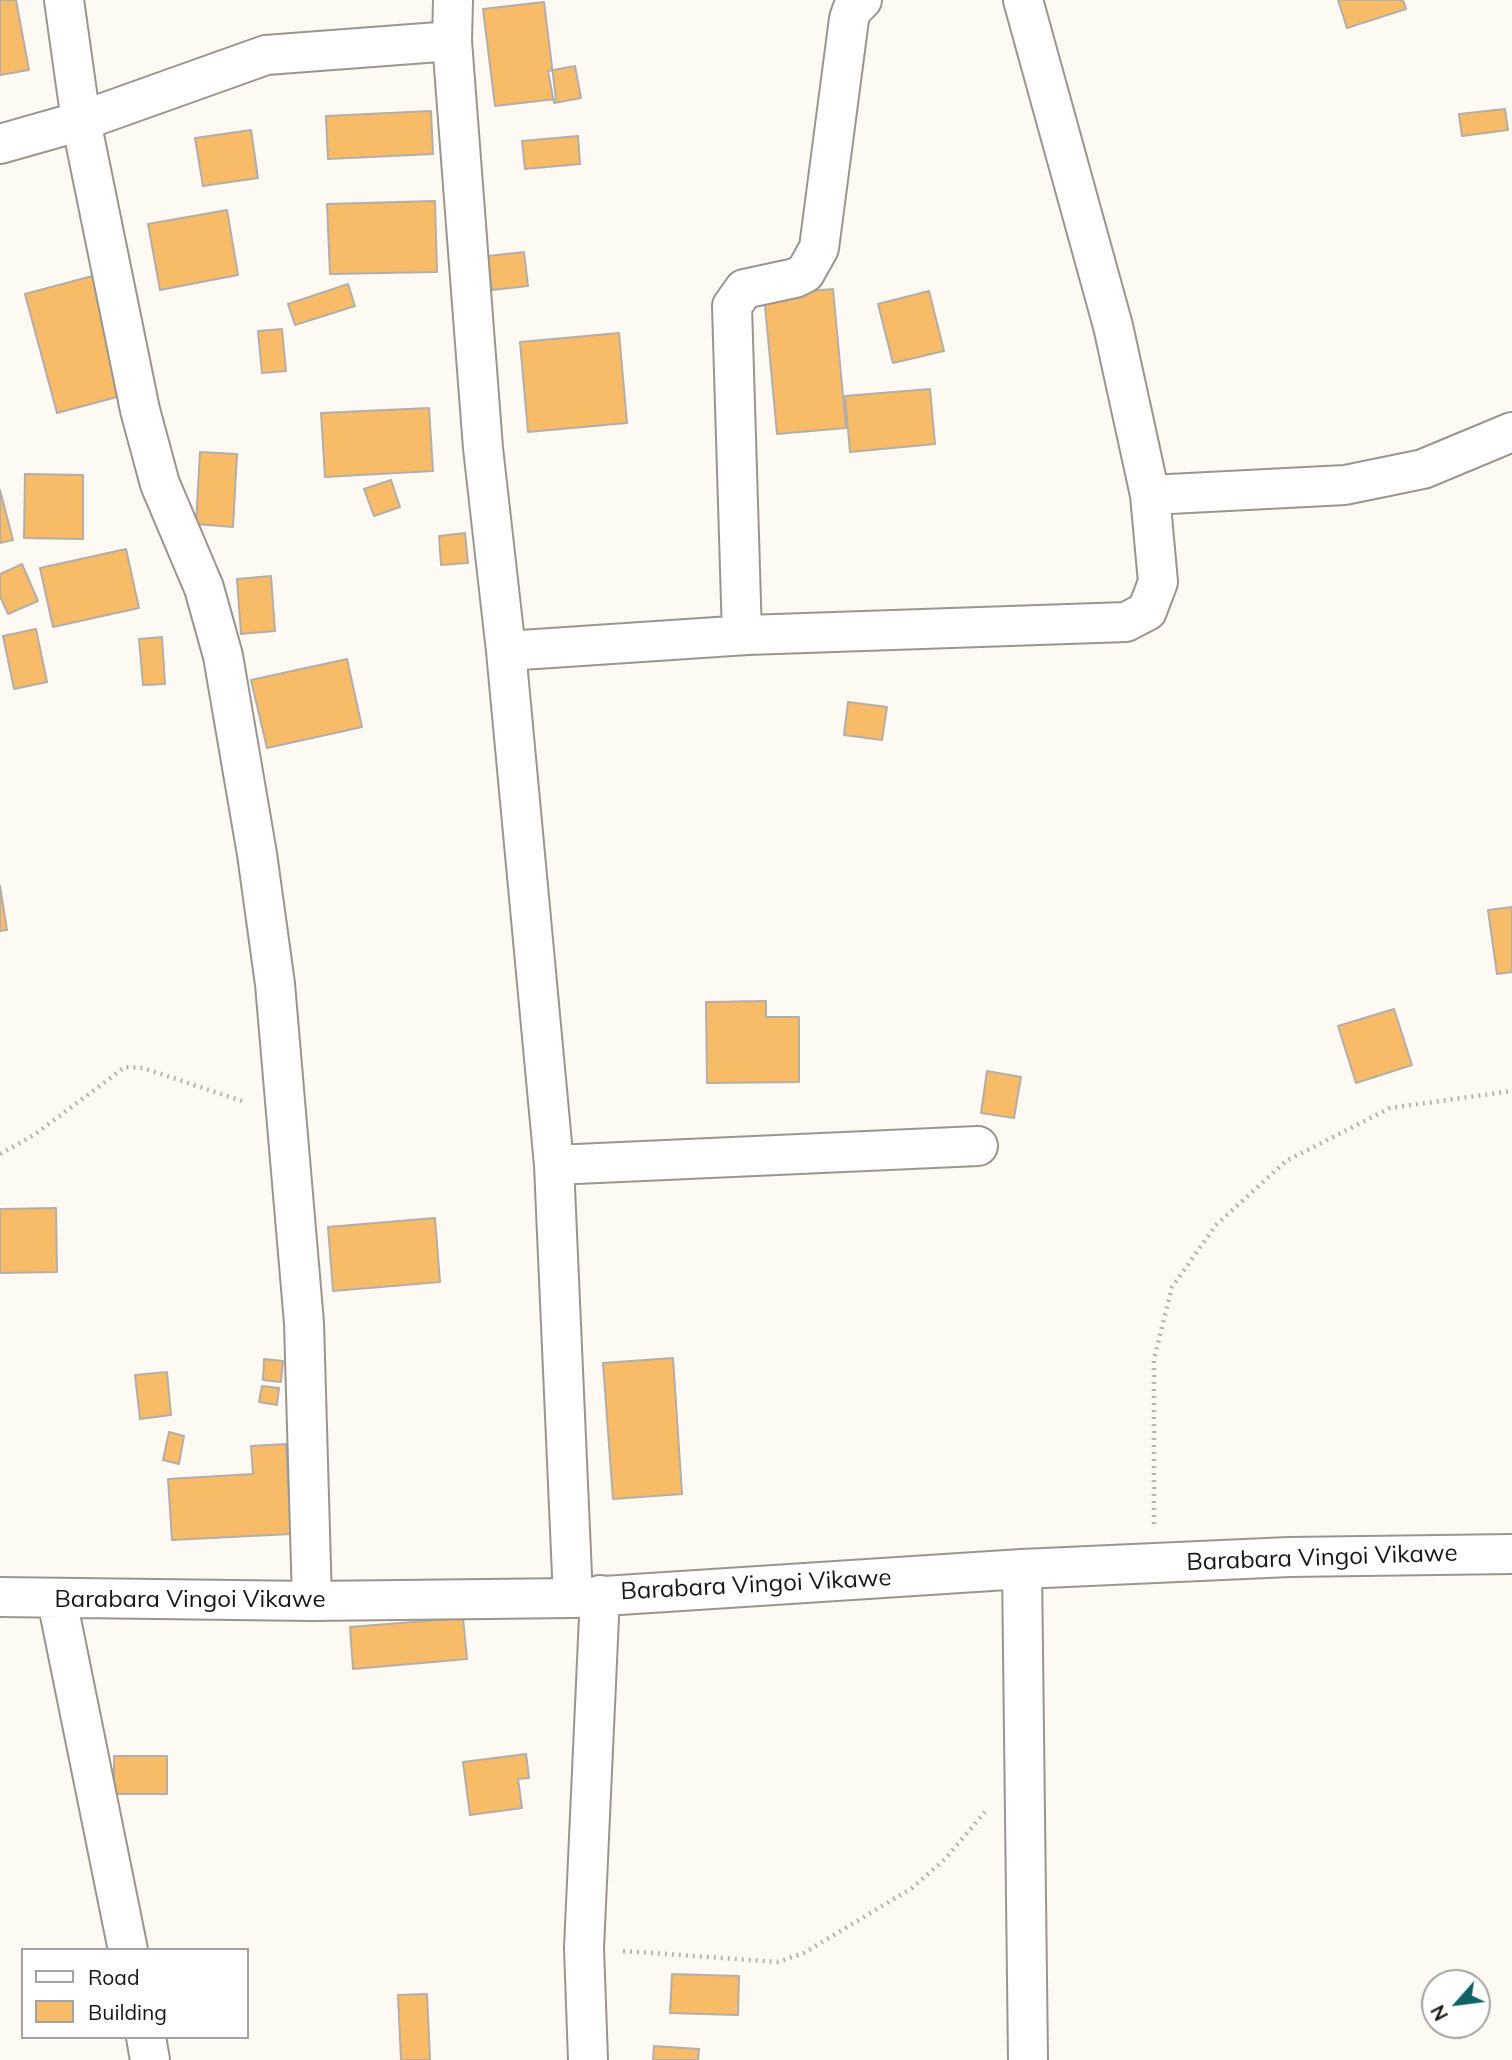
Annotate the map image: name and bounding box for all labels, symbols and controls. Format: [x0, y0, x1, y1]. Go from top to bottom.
street label: Barabara Vingoi Vikawe [1186, 1539, 1458, 1577]
street label: Barabara Vingoi Vikawe [620, 1564, 892, 1606]
street label: Barabara Vingoi Vikawe [54, 1586, 326, 1614]
legend [21, 1948, 248, 2039]
text: Road [88, 1964, 139, 1990]
north arrow [1421, 1969, 1491, 2039]
text: Building [88, 1999, 167, 2025]
text: N [1425, 2001, 1453, 2025]

